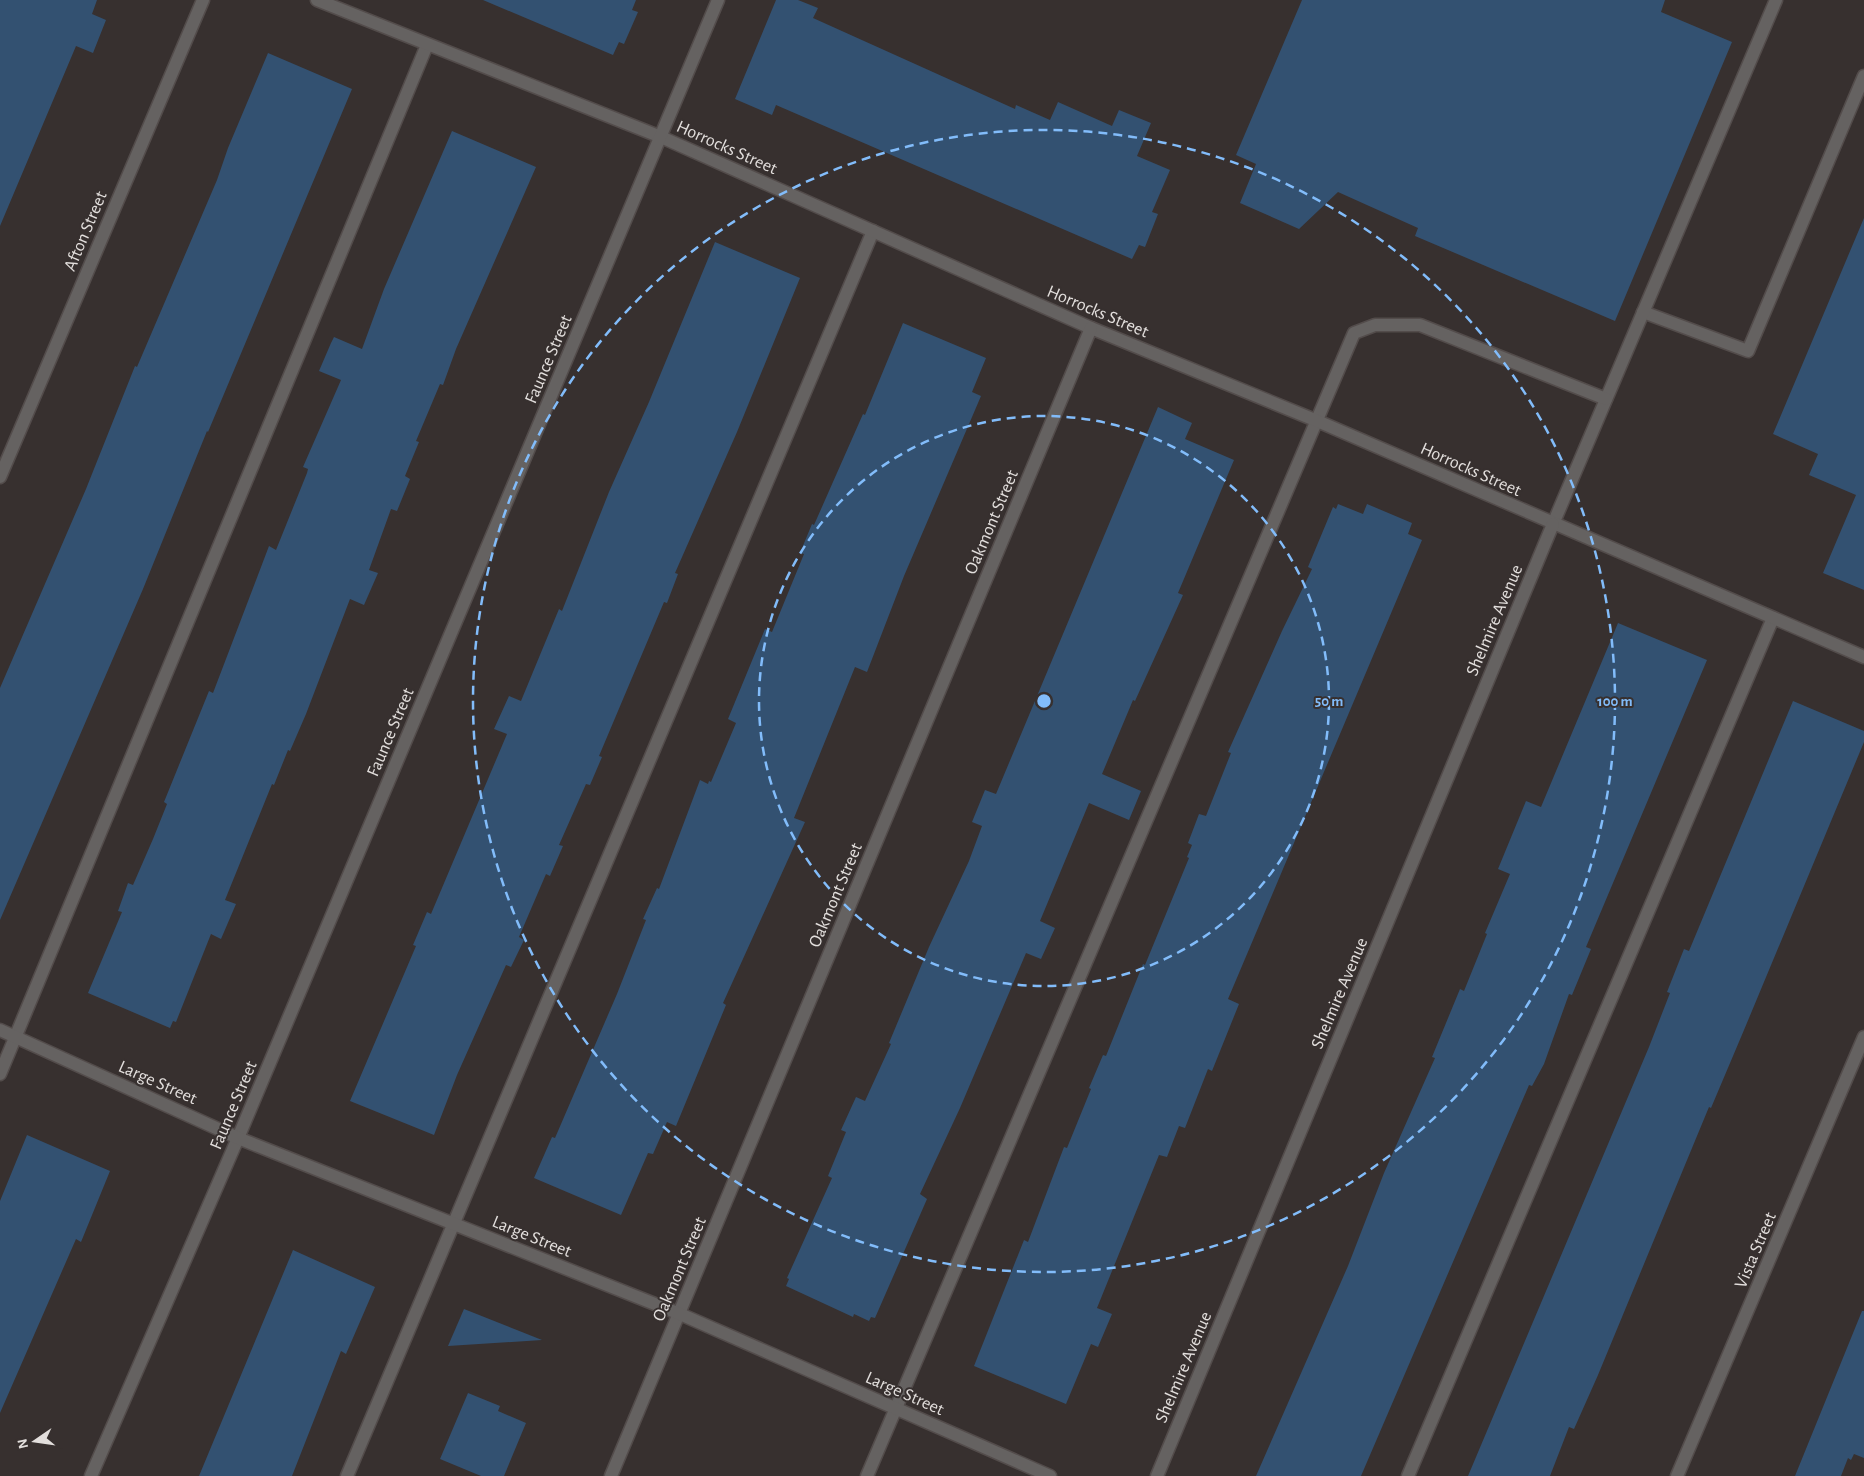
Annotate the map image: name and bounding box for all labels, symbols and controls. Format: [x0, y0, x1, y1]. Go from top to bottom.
street label: Horrocks Street [674, 118, 780, 178]
street label: Afton Street [61, 189, 111, 274]
street label: Horrocks Street [1044, 282, 1151, 341]
street label: Faunce Street [522, 312, 576, 406]
street label: Horrocks Street [1418, 440, 1524, 500]
street label: Oakmont Street [962, 467, 1022, 577]
street label: Shelmire Avenue [1463, 562, 1526, 679]
street label: Faunce Street [364, 685, 418, 779]
centre of rings [1035, 692, 1053, 710]
text: 50 m [1315, 694, 1343, 709]
text: 100 m [1597, 694, 1633, 709]
street label: Oakmont Street [806, 840, 866, 950]
street label: Shelmire Avenue [1308, 935, 1371, 1052]
street label: Large Street [116, 1058, 200, 1108]
street label: Faunce Street [207, 1058, 261, 1152]
street label: Vista Street [1732, 1210, 1780, 1291]
street label: Large Street [489, 1213, 574, 1261]
street label: Oakmont Street [650, 1214, 710, 1324]
street label: Shelmire Avenue [1152, 1309, 1215, 1426]
street label: Large Street [863, 1369, 947, 1419]
north arrow [10, 1416, 60, 1466]
text: N [15, 1437, 31, 1450]

